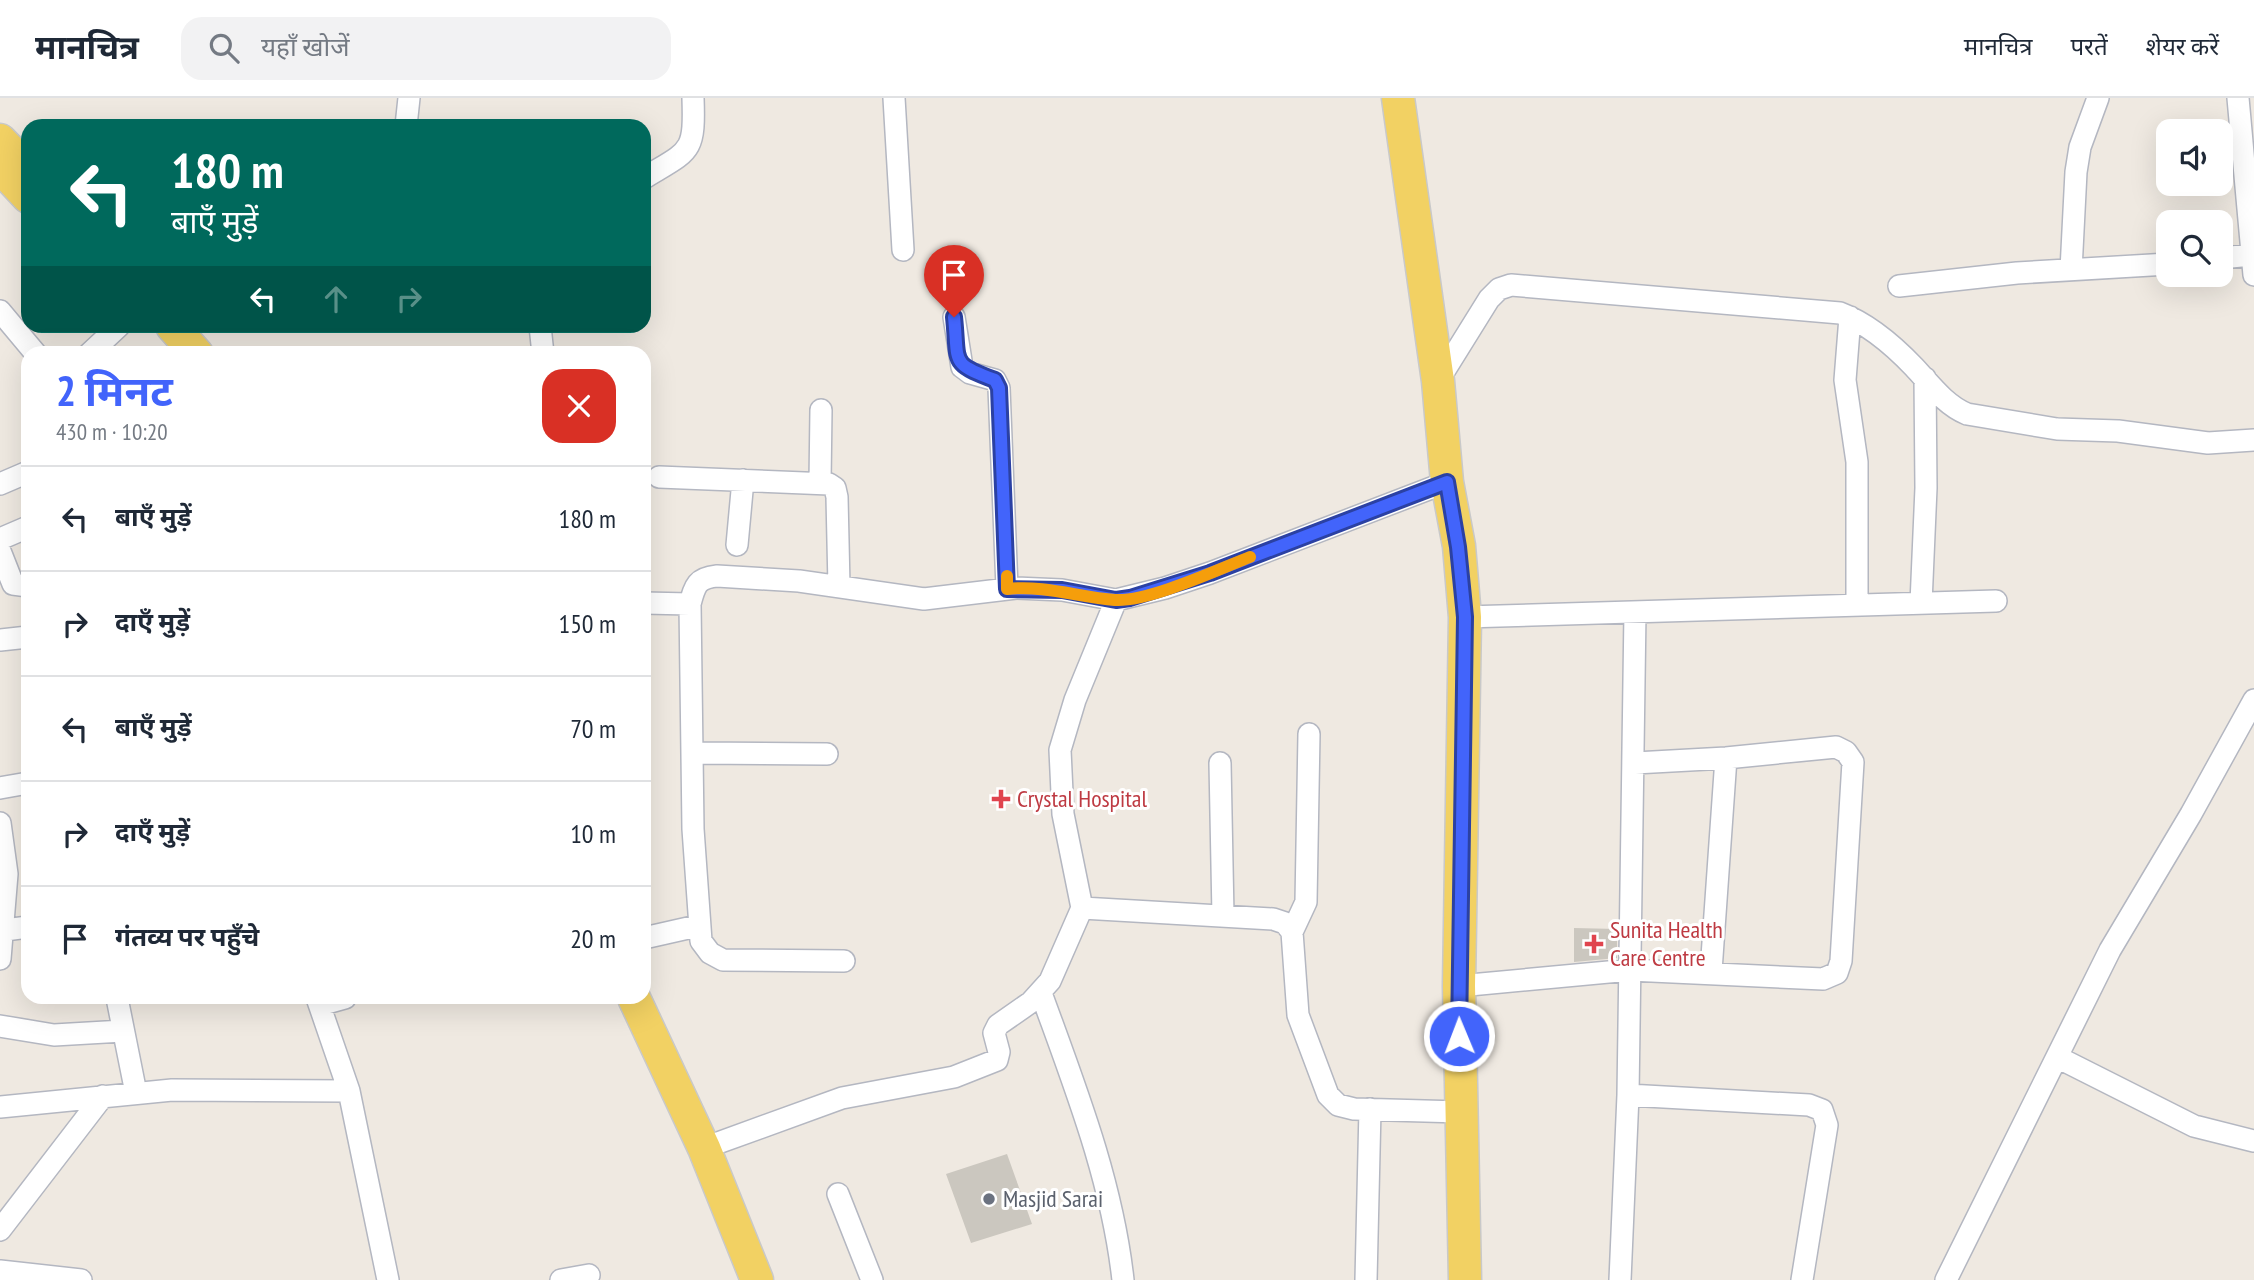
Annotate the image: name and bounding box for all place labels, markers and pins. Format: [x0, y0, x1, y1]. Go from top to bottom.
pin [924, 245, 984, 317]
place label: Crystal Hospital [1017, 783, 1147, 814]
marker: Crystal Hospital [991, 789, 1011, 809]
place label: Sunita Health Care Centre [1610, 914, 1723, 973]
marker: Sunita Health Care Centre [1584, 934, 1604, 954]
place label: Masjid Sarai [1003, 1183, 1103, 1214]
marker: Masjid Sarai [981, 1191, 997, 1207]

